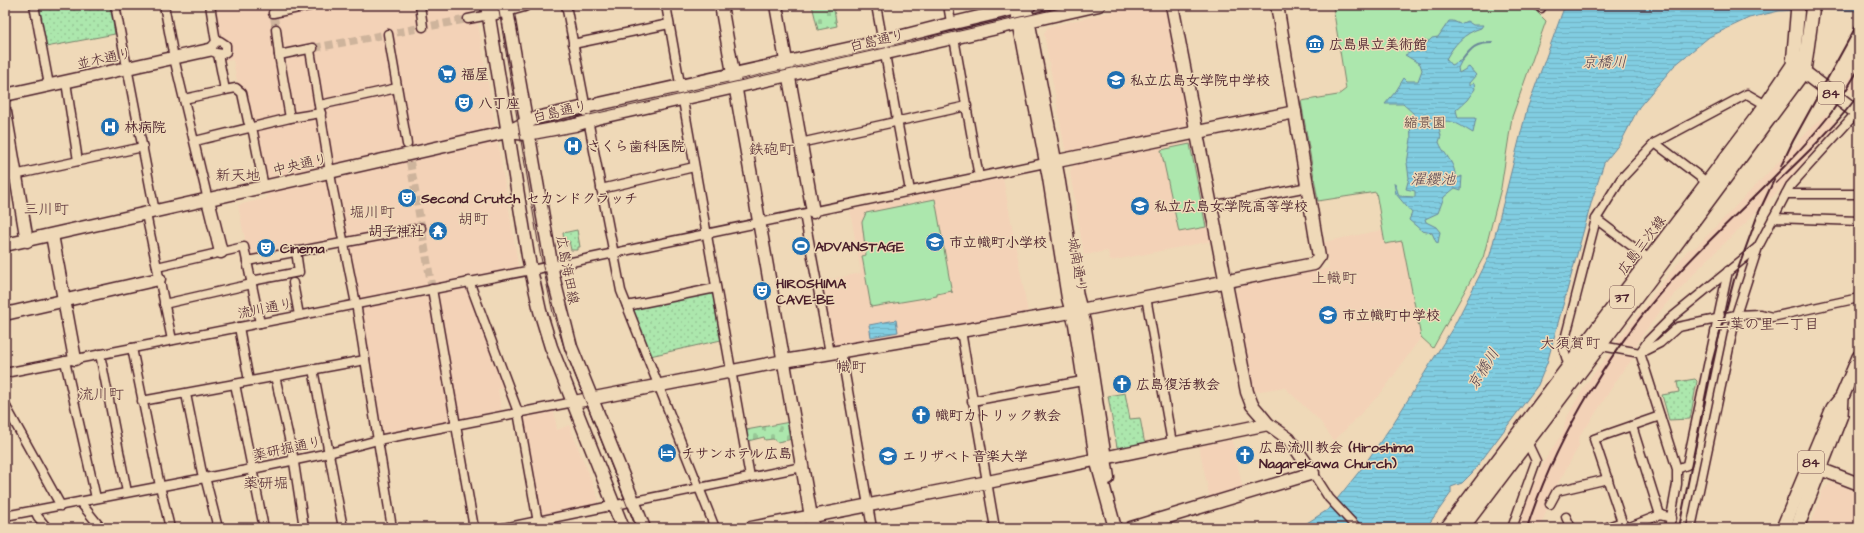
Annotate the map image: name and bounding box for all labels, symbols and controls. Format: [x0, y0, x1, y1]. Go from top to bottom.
street label: 白島通り [848, 25, 907, 57]
museum icon: 広島県立美術館 [1304, 33, 1326, 55]
place label: 広島県立美術館 [1329, 35, 1427, 55]
street label: 並木通り [75, 43, 134, 75]
water label: 京橋川 [1581, 52, 1627, 73]
supermarket icon: 福屋 [436, 63, 458, 85]
place label: 福屋 [461, 65, 489, 85]
school or university icon: 私立広島女学院中学校 [1105, 69, 1127, 91]
place label: 私立広島女学院中学校 [1130, 71, 1270, 91]
road number: 84 [1818, 82, 1844, 104]
theatre icon: 八丁座 [453, 92, 475, 114]
place label: 八丁座 [478, 94, 520, 114]
street label: 白島通り [531, 96, 590, 128]
park label: 縮景園 [1404, 113, 1446, 133]
hospital icon: 林病院 [99, 116, 121, 138]
place label: 林病院 [124, 118, 166, 138]
hospital icon: さくら歯科医院 [562, 135, 584, 157]
place label: さくら歯科医院 [587, 137, 685, 157]
district label: 鉄砲町 [748, 139, 794, 160]
street label: 中央通り [271, 149, 330, 181]
district label: 新天地 [215, 165, 261, 186]
water label: 濯纓池 [1410, 169, 1456, 190]
theatre icon: Second Crutch セカンドクラッチ [396, 187, 418, 209]
place label: Second Crutch セカンドクラッチ [420, 189, 638, 209]
school or university icon: 私立広島女学院高等学校 [1129, 195, 1151, 217]
place label: 私立広島女学院高等学校 [1154, 197, 1308, 217]
district label: 三川町 [23, 199, 69, 220]
district label: 堀川町 [349, 202, 395, 223]
district label: 胡町 [458, 209, 489, 230]
street label: 広島三次線 [1613, 212, 1671, 280]
temple icon: 胡子神社 [427, 220, 449, 242]
place label: 胡子神社 [368, 222, 424, 242]
school or university icon: 市立幟町小学校 [924, 231, 946, 253]
place label: 市立幟町小学校 [949, 233, 1047, 253]
street label: 広島海田線 [551, 234, 584, 306]
sports icon: ADVANSTAGE [790, 235, 812, 257]
street label: 城南通り [1062, 236, 1092, 294]
theatre icon: Cinema [255, 237, 277, 259]
place label: ADVANSTAGE [815, 237, 905, 257]
place label: Cinema [280, 239, 326, 259]
district label: 上幟町 [1311, 268, 1357, 289]
place label: HIROSHIMA CAVE-BE [776, 274, 847, 310]
theatre icon: HIROSHIMA CAVE-BE [751, 280, 773, 302]
road number: 37 [1610, 286, 1634, 308]
street label: 流川通り [236, 294, 295, 324]
school or university icon: 市立幟町中学校 [1317, 304, 1339, 326]
place label: 市立幟町中学校 [1342, 306, 1440, 326]
district label: 二葉の里一丁目 [1714, 314, 1820, 335]
district label: 大須賀町 [1540, 333, 1601, 354]
water label: 京橋川 [1463, 345, 1504, 394]
district label: 幟町 [836, 357, 867, 378]
church icon: 広島復活教会 [1111, 373, 1133, 395]
place label: 広島復活教会 [1136, 375, 1220, 395]
district label: 流川町 [78, 384, 124, 405]
church icon: 幟町カトリック教会 [910, 404, 932, 426]
place label: 幟町カトリック教会 [935, 406, 1061, 426]
street label: 薬研掘通り [251, 432, 324, 466]
place label: 広島流川教会 (Hiroshima Nagarekawa Church) [1259, 438, 1414, 475]
hotel icon: チサンホテル広島 [656, 442, 678, 464]
place label: チサンホテル広島 [681, 444, 792, 464]
church icon: 広島流川教会 (Hiroshima Nagarekawa Church) [1234, 444, 1256, 466]
school or university icon: エリザベト音楽大学 [877, 445, 899, 467]
place label: エリザベト音楽大学 [902, 447, 1028, 467]
road number: 84 [1798, 451, 1824, 473]
district label: 薬研堀 [243, 473, 289, 494]

